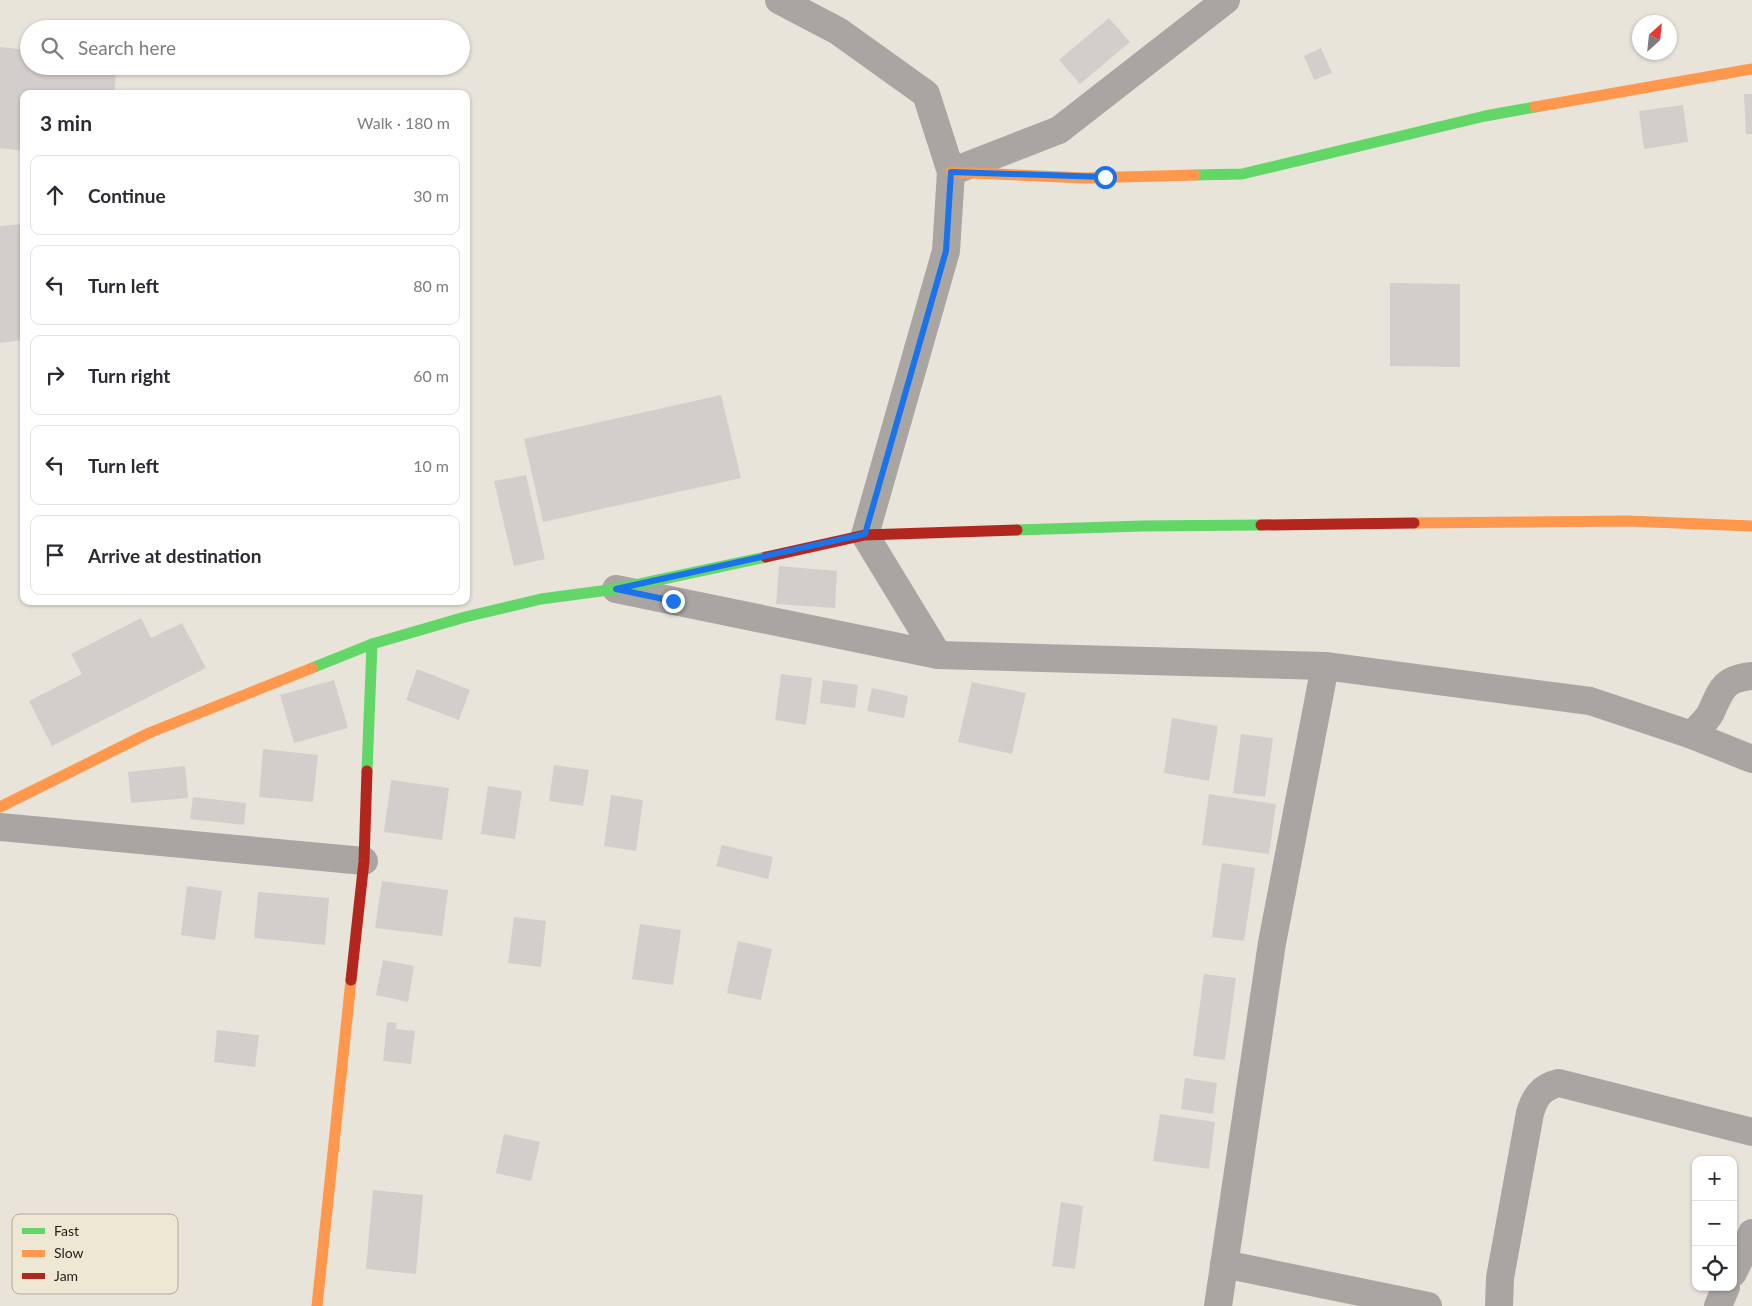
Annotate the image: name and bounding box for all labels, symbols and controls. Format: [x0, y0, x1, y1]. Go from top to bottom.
north arrow [1632, 15, 1677, 60]
search box [20, 20, 470, 75]
icon: search [38, 34, 66, 62]
text: Search here [78, 36, 176, 59]
text: 3 min [40, 110, 92, 135]
text: Walk · 180 m [357, 113, 450, 132]
route start [1094, 166, 1117, 189]
icon: ahead [41, 181, 69, 209]
text: Continue [88, 184, 166, 207]
text: 30 m [413, 186, 449, 205]
icon: left [41, 271, 69, 299]
text: Turn left [88, 274, 159, 297]
text: 80 m [413, 276, 449, 295]
icon: right [41, 361, 69, 389]
text: Turn right [88, 364, 170, 387]
text: 60 m [413, 366, 449, 385]
icon: left [41, 451, 69, 479]
text: Turn left [88, 454, 159, 477]
text: 10 m [413, 456, 449, 475]
icon: arrive [41, 541, 69, 569]
text: Arrive at destination [88, 544, 261, 567]
route end [662, 590, 685, 613]
map controls [1692, 1156, 1737, 1291]
button: + [1692, 1156, 1737, 1201]
button: − [1692, 1201, 1737, 1246]
legend [12, 1214, 178, 1294]
text: Fast [54, 1222, 79, 1239]
text: Slow [54, 1244, 84, 1261]
button: locate [1692, 1246, 1737, 1291]
text: Jam [54, 1267, 78, 1284]

